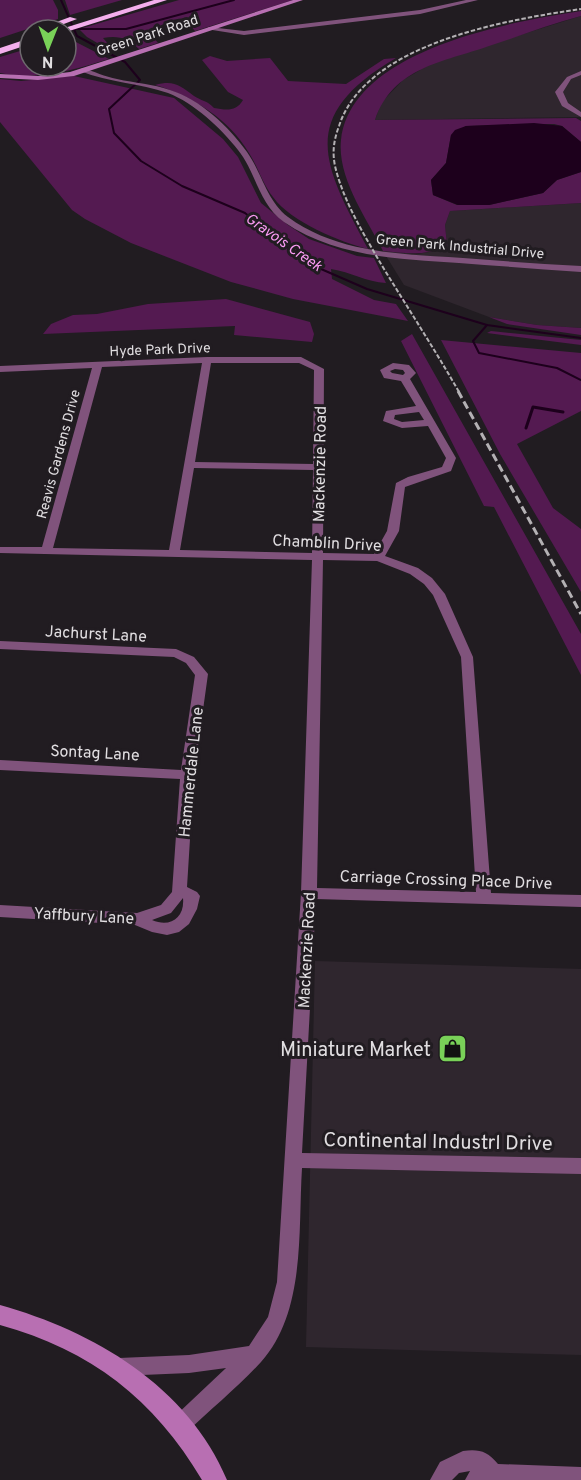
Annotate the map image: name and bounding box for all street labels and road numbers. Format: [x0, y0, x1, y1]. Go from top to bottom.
street label: Green Park Road [94, 12, 200, 61]
street label: Green Park Industrial Drive [375, 232, 545, 263]
street label: Hyde Park Drive [109, 340, 211, 361]
street label: Reavis Gardens Drive [34, 388, 85, 521]
street label: Mackenzie Road [310, 406, 332, 522]
street label: Chamblin Drive [272, 531, 382, 557]
street label: Jachurst Lane [44, 622, 147, 648]
street label: Hammerdale Lane [175, 706, 209, 838]
street label: Sontag Lane [50, 742, 140, 766]
street label: Carriage Crossing Place Drive [339, 867, 553, 895]
street label: Mackenzie Road [295, 891, 321, 1009]
street label: Yaffbury Lane [33, 904, 135, 930]
street label: Continental Industrl Drive [323, 1128, 553, 1158]

